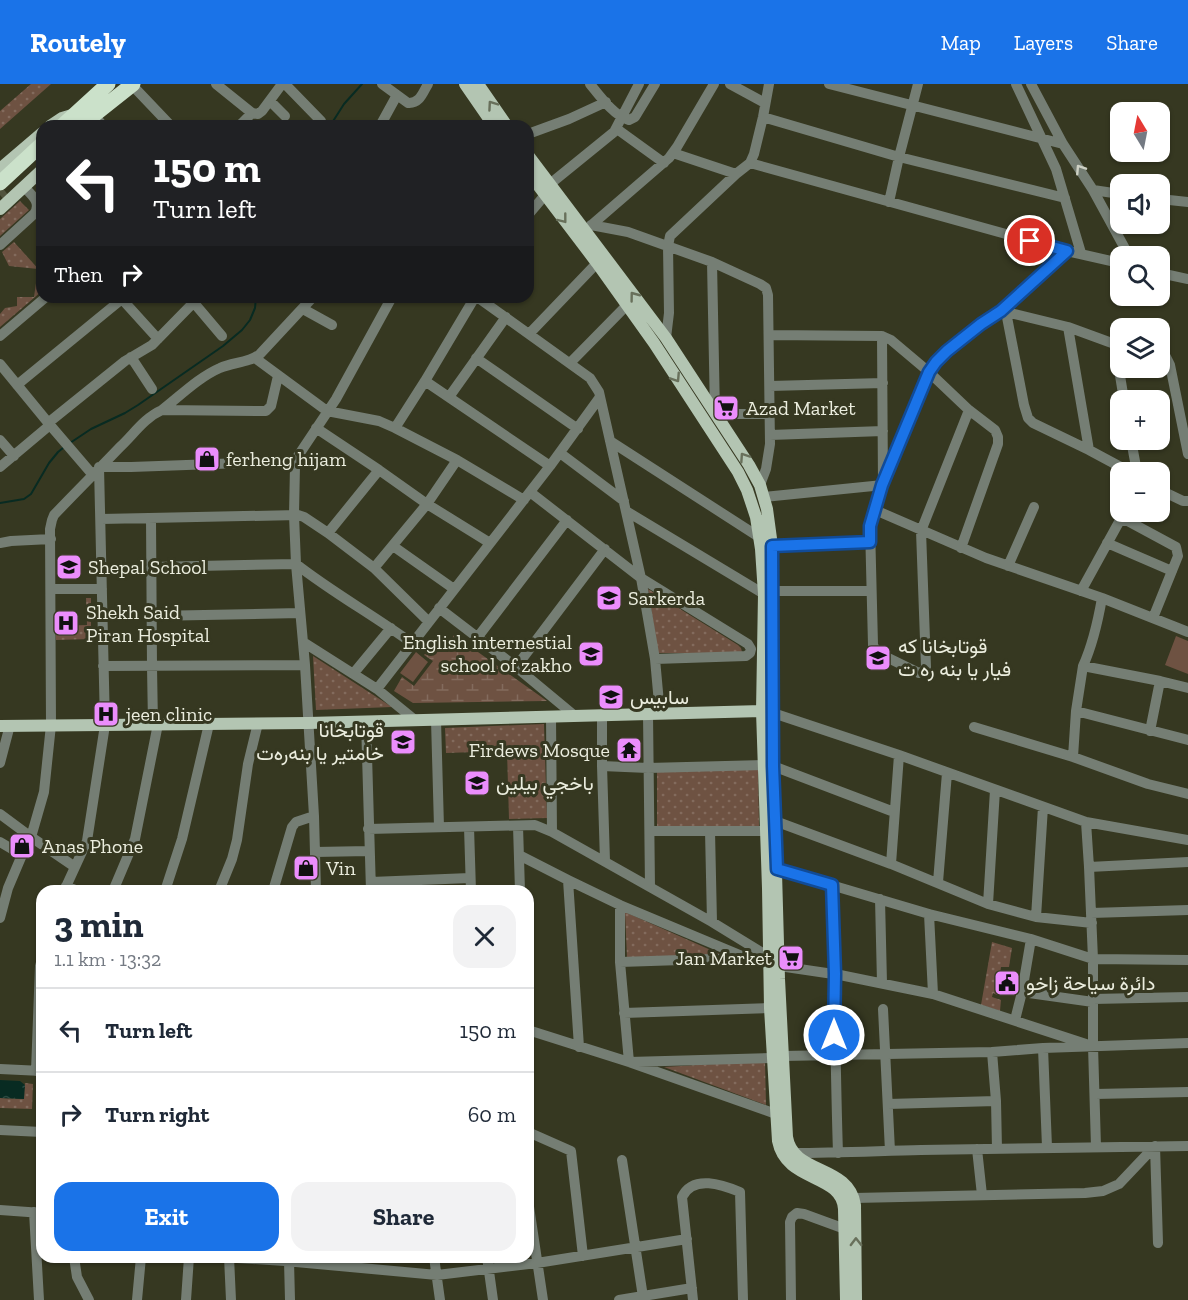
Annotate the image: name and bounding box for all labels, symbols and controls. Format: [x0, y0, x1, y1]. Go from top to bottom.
text: Routely [30, 26, 126, 59]
text: Map [941, 30, 981, 55]
text: Layers [1014, 30, 1073, 55]
text: Share [1106, 30, 1158, 55]
one-way arrow [488, 101, 499, 112]
north arrow [1110, 102, 1170, 162]
map controls [1110, 102, 1170, 522]
text: 150 m [153, 142, 261, 193]
icon: left [54, 144, 132, 222]
one-way arrow [1075, 165, 1087, 175]
button: sound [1110, 174, 1170, 234]
text: Turn left [153, 193, 256, 225]
one-way arrow [556, 212, 567, 223]
pin [1004, 215, 1055, 266]
icon: arrive [1013, 224, 1046, 257]
button: search [1110, 246, 1170, 306]
icon: right [115, 258, 148, 291]
text: Then [54, 261, 103, 288]
one-way arrow [630, 291, 641, 302]
button: layers [1110, 318, 1170, 378]
one-way arrow [669, 372, 681, 382]
button: + [1110, 390, 1170, 450]
supermarket icon: Azad Market [711, 393, 741, 423]
place label: Azad Market [746, 396, 856, 420]
shop icon: ferheng hijam [192, 444, 222, 474]
place label: ferheng hijam [226, 447, 347, 471]
one-way arrow [739, 453, 751, 463]
button: − [1110, 462, 1170, 522]
school or university icon: Shepal School [54, 552, 84, 582]
place label: Shepal School [88, 555, 207, 579]
school or university icon: Sarkerda [594, 583, 624, 613]
place label: Sarkerda [628, 586, 705, 610]
place label: Shekh Said Piran Hospital [86, 600, 210, 647]
hospital icon: Shekh Said Piran Hospital [51, 608, 81, 638]
place label: English internestial school of zakho [403, 630, 572, 677]
place label: قوتابخانا كه فيار يا بنه ره ت [898, 634, 1011, 682]
school or university icon: English internestial school of zakho [576, 639, 606, 669]
school or university icon: قوتابخانا كه فيار يا بنه ره ت [863, 643, 893, 673]
school or university icon: سابيس [596, 682, 626, 712]
place label: سابيس [630, 685, 689, 709]
hospital icon: jeen clinic [91, 699, 121, 729]
place label: jeen clinic [125, 702, 212, 726]
place label: قوتابخانا خامتیر یا بنەرەت [256, 718, 384, 766]
school or university icon: قوتابخانا خامتیر یا بنەرەت [388, 727, 418, 757]
temple icon: Firdews Mosque [614, 735, 644, 765]
place label: Firdews Mosque [469, 738, 610, 762]
school or university icon: باخجي بيلين [462, 768, 492, 798]
place label: باخجي بيلين [496, 771, 594, 800]
shop icon: Anas Phone [7, 831, 37, 861]
place label: Anas Phone [42, 834, 143, 858]
shop icon: Vin [291, 853, 321, 883]
place label: Vin [325, 856, 356, 880]
text: 3 min [54, 903, 144, 946]
button: close [453, 905, 516, 968]
supermarket icon: Jan Market [776, 943, 806, 973]
place label: Jan Market [676, 946, 773, 970]
text: 1.1 km · 13:32 [54, 947, 161, 971]
public building icon: دائرة سياحة زاخو [992, 968, 1022, 998]
place label: دائرة سياحة زاخو [1026, 971, 1155, 996]
position arrow [802, 1003, 866, 1067]
icon: left [54, 1014, 87, 1047]
text: Turn left [105, 1017, 192, 1044]
text: 150 m [460, 1017, 516, 1044]
icon: right [54, 1098, 87, 1131]
text: Turn right [105, 1101, 209, 1128]
text: 60 m [468, 1101, 516, 1128]
button: Exit [54, 1182, 279, 1251]
button: Share [291, 1182, 516, 1251]
one-way arrow [849, 1237, 862, 1246]

